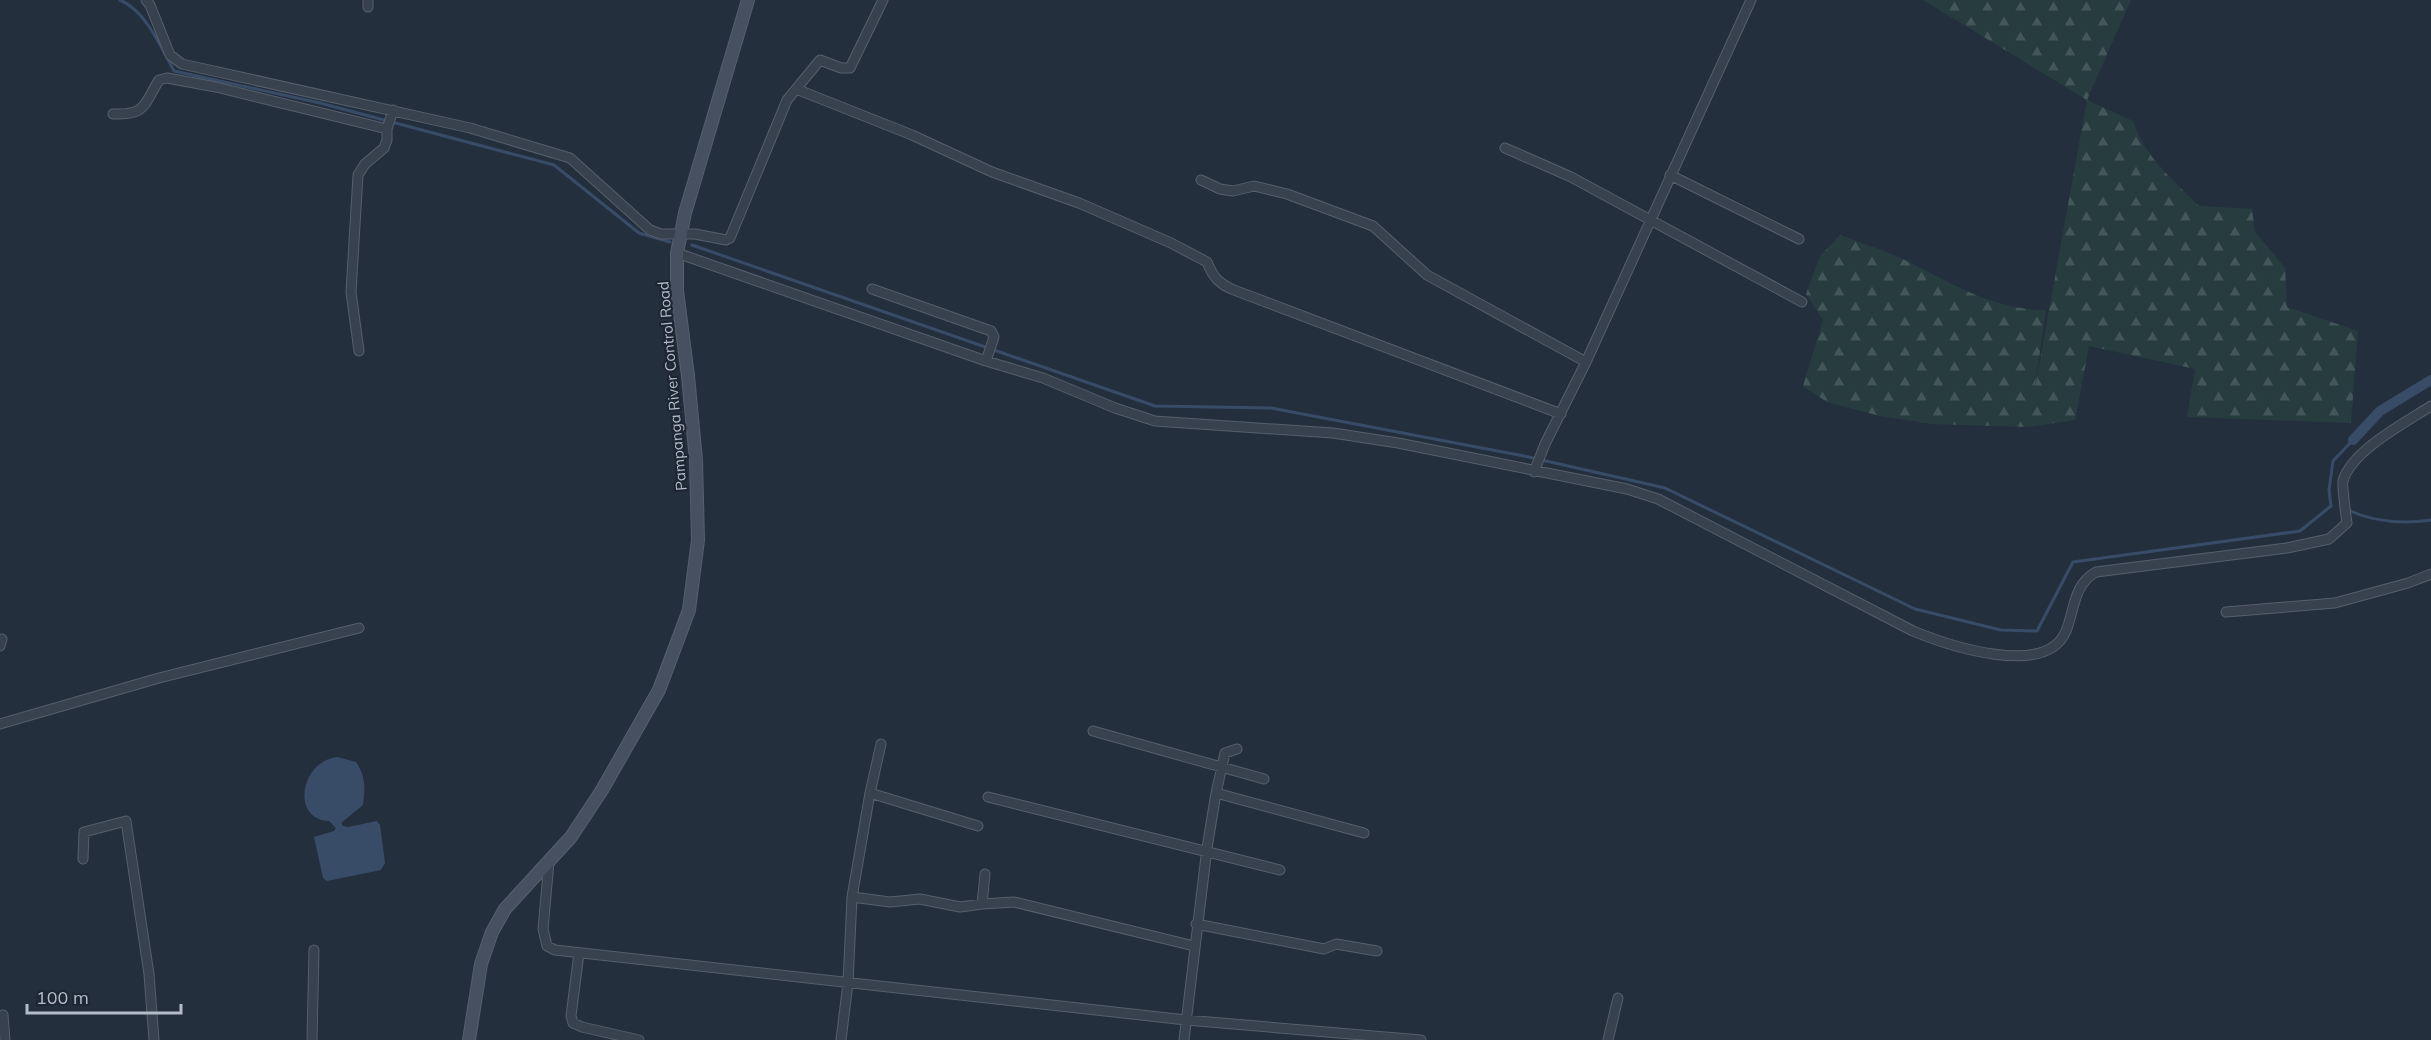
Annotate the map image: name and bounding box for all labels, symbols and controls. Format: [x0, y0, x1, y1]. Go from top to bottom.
street label: Pampanga River Control Road [653, 280, 691, 492]
scale bar [27, 977, 182, 1015]
text: 100 m [36, 986, 89, 1009]

